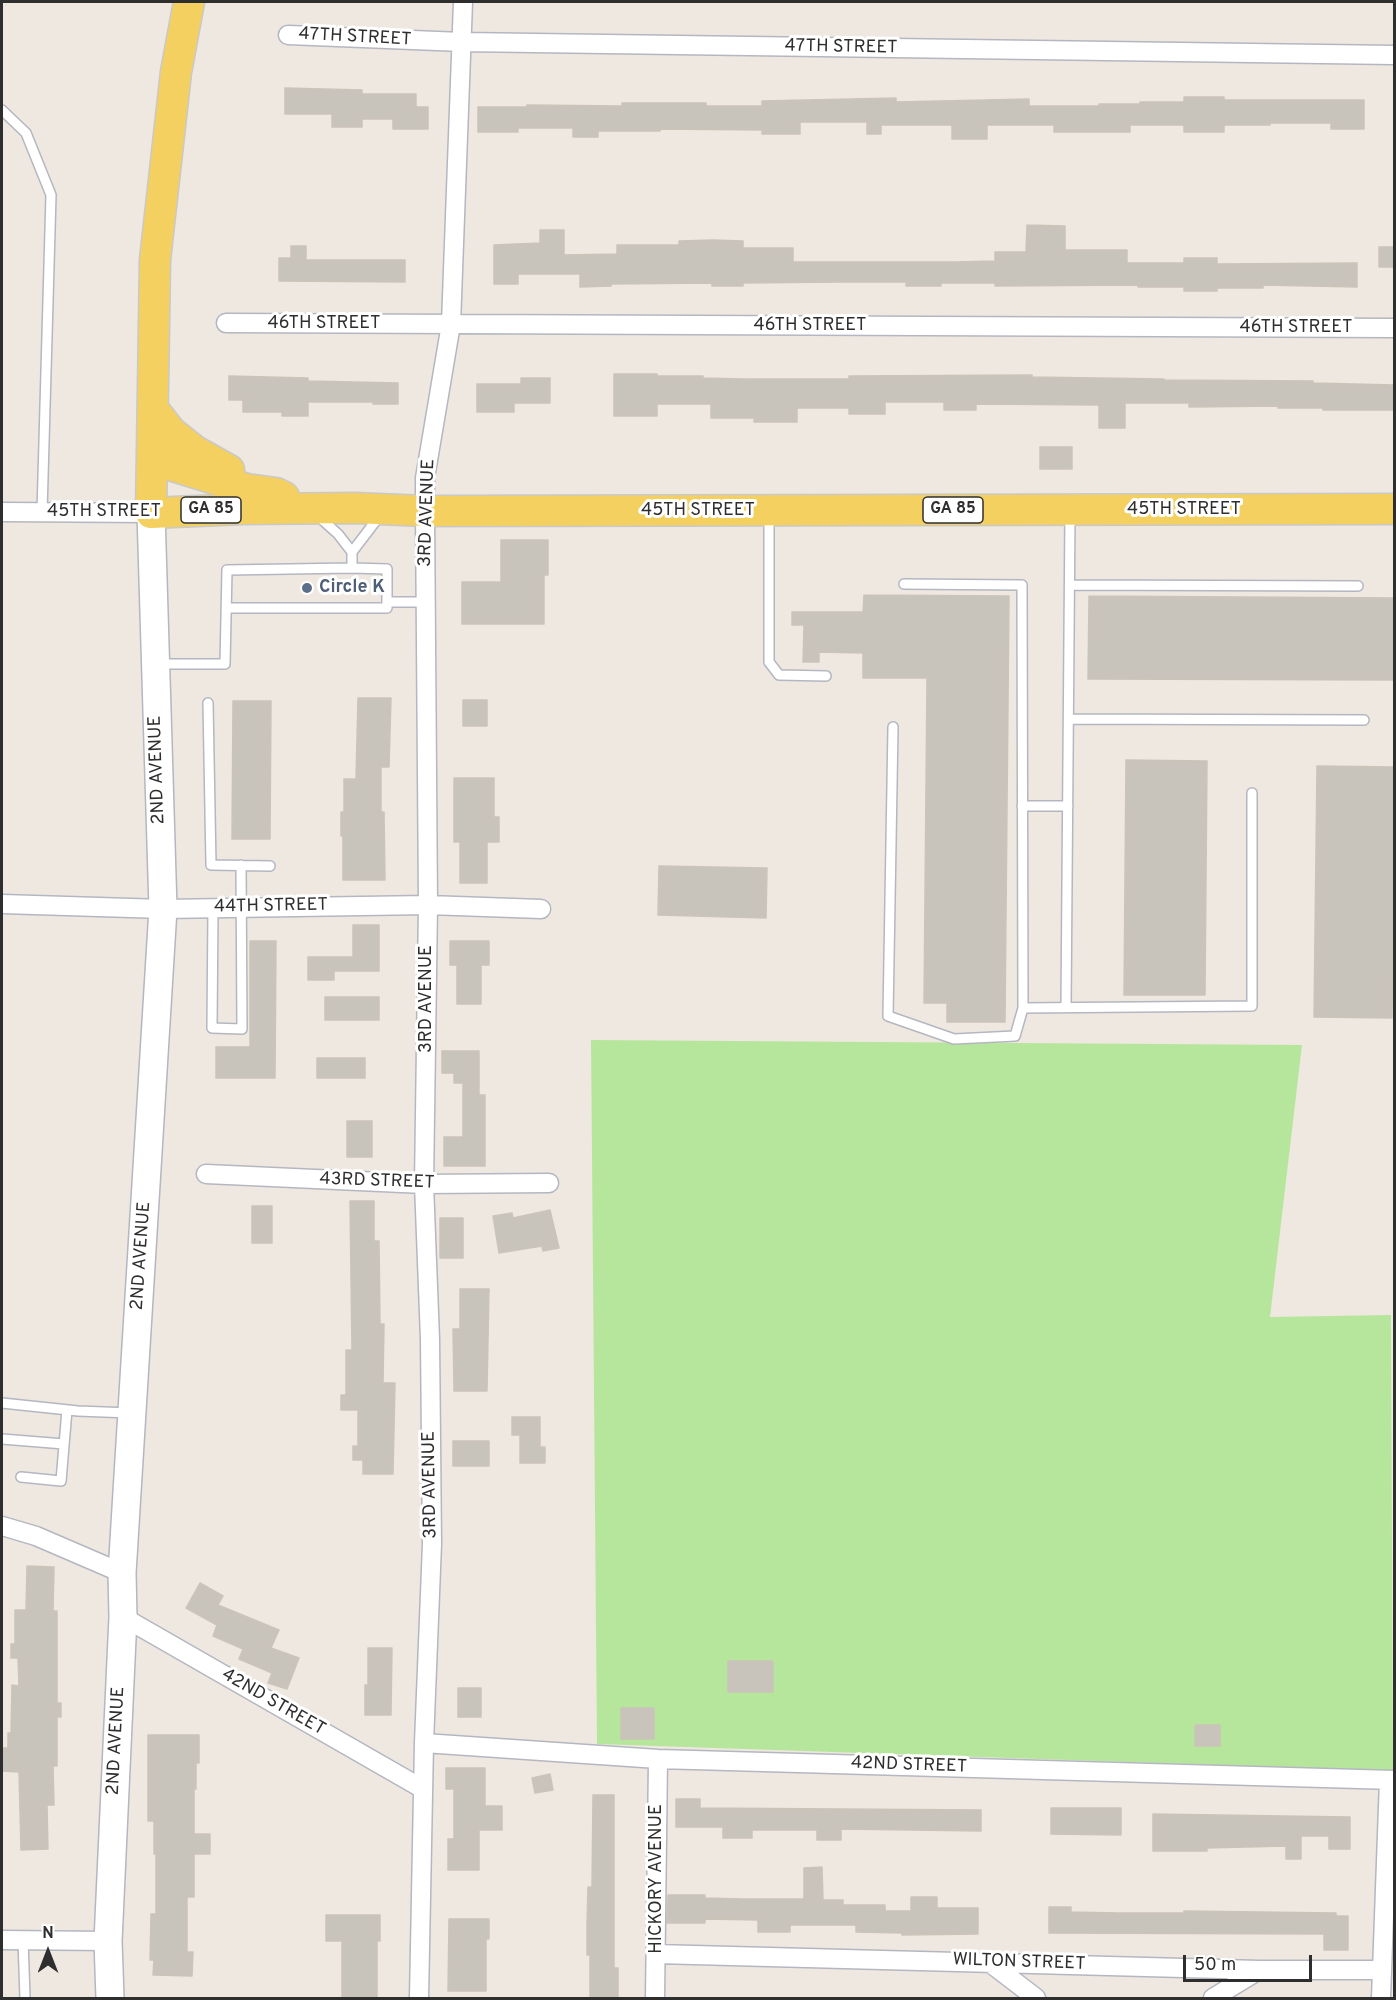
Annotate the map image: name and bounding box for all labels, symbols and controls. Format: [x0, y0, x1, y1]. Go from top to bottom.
street label: 47TH STREET [298, 24, 412, 52]
street label: 47TH STREET [784, 36, 898, 60]
street label: 46TH STREET [267, 313, 381, 335]
street label: 46TH STREET [753, 315, 867, 337]
street label: 46TH STREET [1239, 317, 1353, 339]
street label: 3RD AVENUE [415, 459, 441, 567]
road number: GA 85 [181, 497, 241, 523]
road number: GA 85 [923, 497, 983, 523]
street label: 45TH STREET [1127, 499, 1241, 521]
street label: 45TH STREET [641, 500, 755, 522]
street label: 45TH STREET [47, 501, 161, 523]
place label: Circle K [319, 577, 385, 599]
marker: Circle K [300, 581, 314, 595]
street label: 2ND AVENUE [145, 715, 171, 825]
street label: 44TH STREET [214, 895, 328, 919]
street label: 3RD AVENUE [416, 945, 438, 1053]
street label: 43RD STREET [319, 1169, 435, 1195]
street label: 2ND AVENUE [127, 1201, 157, 1311]
street label: 3RD AVENUE [419, 1431, 443, 1539]
street label: 42ND STREET [217, 1665, 329, 1741]
street label: 2ND AVENUE [103, 1686, 131, 1796]
street label: 42ND STREET [851, 1753, 967, 1779]
street label: HICKORY AVENUE [646, 1804, 668, 1954]
north arrow [18, 1922, 78, 1982]
text: N [42, 1924, 54, 1944]
scale bar [1186, 1943, 1315, 1981]
street label: WILTON STREET [952, 1950, 1086, 1976]
text: 50 m [1194, 1954, 1236, 1977]

